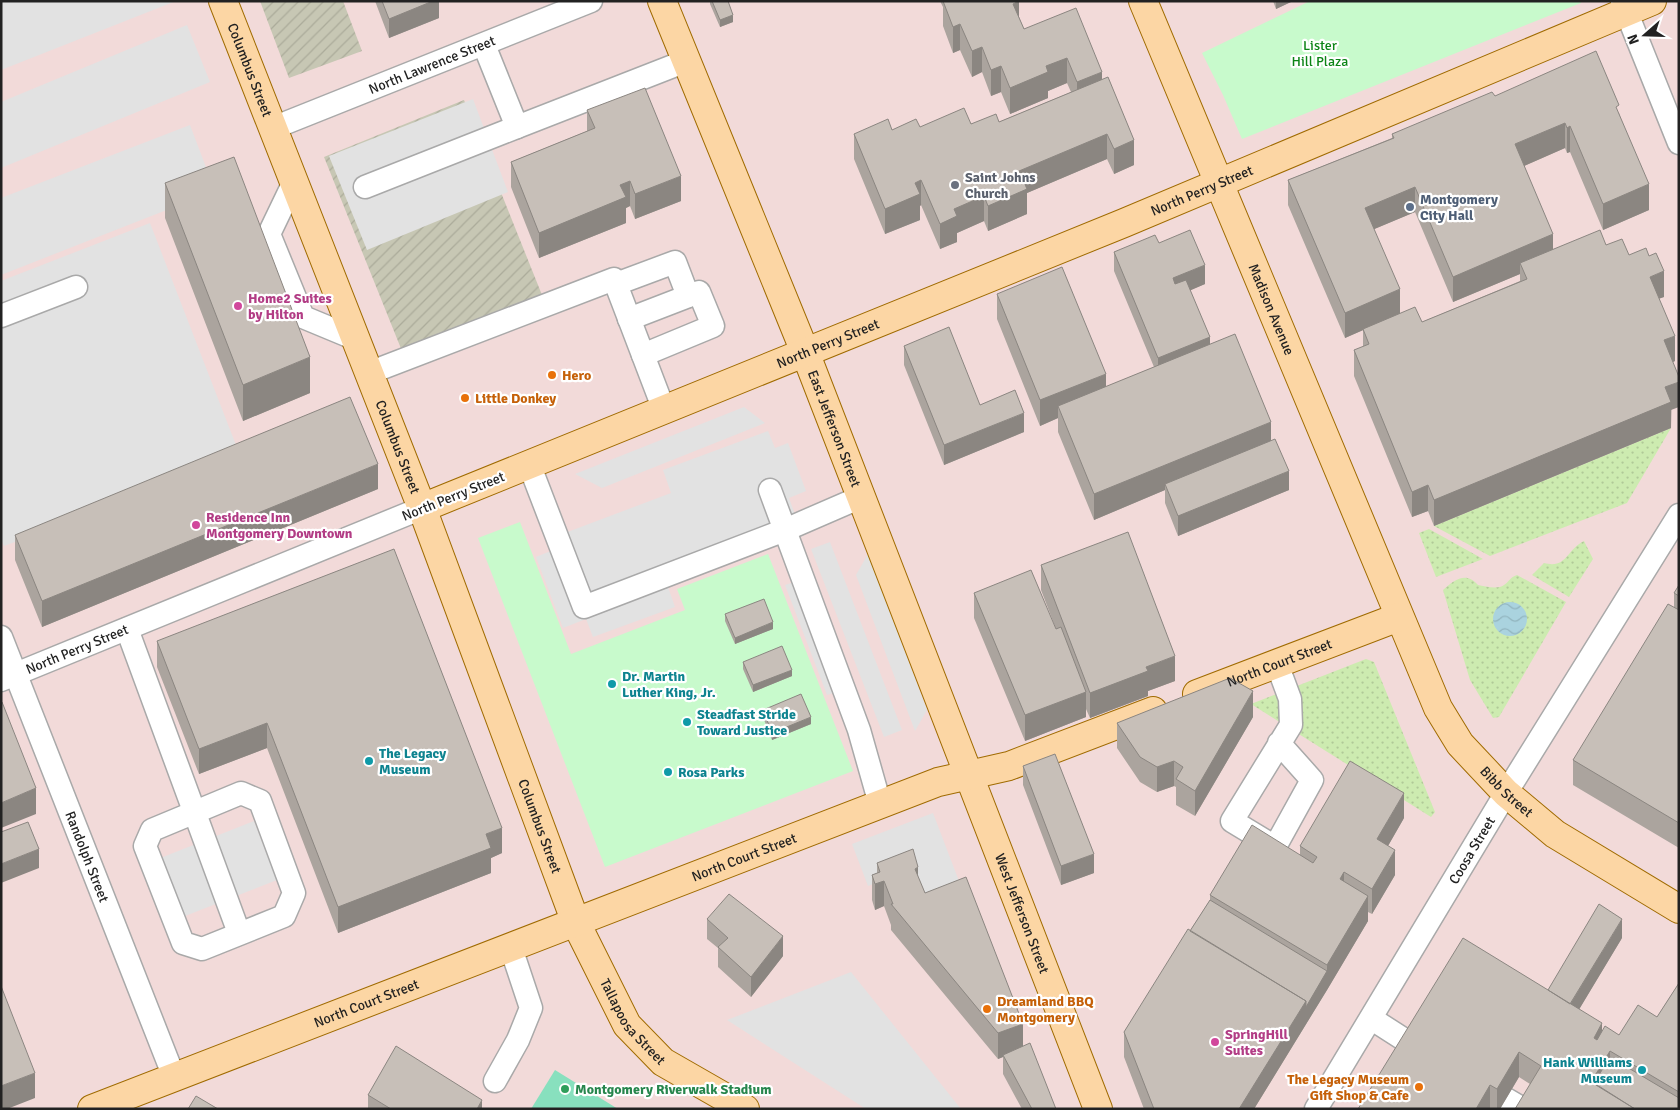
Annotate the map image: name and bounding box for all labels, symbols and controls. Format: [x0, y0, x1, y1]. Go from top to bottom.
north arrow [1620, 10, 1670, 60]
street label: Columbus Street [224, 21, 276, 119]
street label: North Lawrence Street [366, 32, 498, 98]
text: N [1624, 32, 1643, 47]
park label: Lister Hill Plaza [1292, 37, 1348, 70]
street label: North Perry Street [1148, 162, 1256, 220]
place label: Saint Johns Church [965, 169, 1036, 202]
marker: Saint Johns Church [949, 179, 961, 191]
place label: Montgomery City Hall [1420, 191, 1498, 224]
marker: Montgomery City Hall [1404, 201, 1416, 213]
street label: Madison Avenue [1245, 261, 1298, 358]
place label: Home2 Suites by Hilton [248, 290, 332, 323]
marker: Home2 Suites by Hilton [232, 300, 244, 312]
street label: North Perry Street [774, 315, 882, 372]
place label: Hero [562, 367, 591, 384]
street label: East Jefferson Street [804, 368, 864, 490]
marker: Hero [546, 369, 558, 381]
place label: Little Donkey [475, 390, 556, 407]
marker: Little Donkey [459, 392, 471, 404]
street label: Columbus Street [372, 398, 424, 496]
street label: North Perry Street [399, 468, 507, 525]
place label: Residence Inn Montgomery Downtown [206, 509, 353, 542]
marker: Residence Inn Montgomery Downtown [190, 519, 202, 531]
street label: North Perry Street [23, 621, 131, 678]
street label: North Court Street [1224, 635, 1334, 691]
place label: Dr. Martin Luther King, Jr. [622, 668, 716, 701]
marker: Dr. Martin Luther King, Jr. [606, 678, 618, 690]
place label: Steadfast Stride Toward Justice [697, 706, 796, 739]
marker: Steadfast Stride Toward Justice [681, 716, 693, 728]
place label: The Legacy Museum [379, 745, 446, 778]
marker: The Legacy Museum [363, 755, 375, 767]
street label: Bibb Street [1476, 763, 1536, 821]
place label: Rosa Parks [678, 764, 744, 781]
marker: Rosa Parks [662, 766, 674, 778]
street label: Columbus Street [514, 777, 565, 876]
street label: Randolph Street [61, 809, 112, 905]
street label: Coosa Street [1445, 814, 1499, 887]
street label: North Court Street [689, 829, 799, 885]
street label: West Jefferson Street [991, 851, 1053, 976]
street label: North Court Street [312, 975, 421, 1031]
street label: Tallapoosa Street [596, 976, 669, 1069]
place label: Dreamland BBQ Montgomery [997, 993, 1094, 1026]
marker: Dreamland BBQ Montgomery [981, 1003, 993, 1015]
place label: SpringHill Suites [1225, 1026, 1289, 1059]
marker: SpringHill Suites [1209, 1036, 1221, 1048]
place label: Hank Williams Museum [1543, 1054, 1632, 1087]
marker: Hank Williams Museum [1636, 1064, 1648, 1076]
place label: The Legacy Museum Gift Shop & Cafe [1287, 1071, 1409, 1104]
place label: Montgomery Riverwalk Stadium [575, 1081, 772, 1098]
marker: The Legacy Museum Gift Shop & Cafe [1413, 1081, 1425, 1093]
marker: Montgomery Riverwalk Stadium [559, 1083, 571, 1095]

